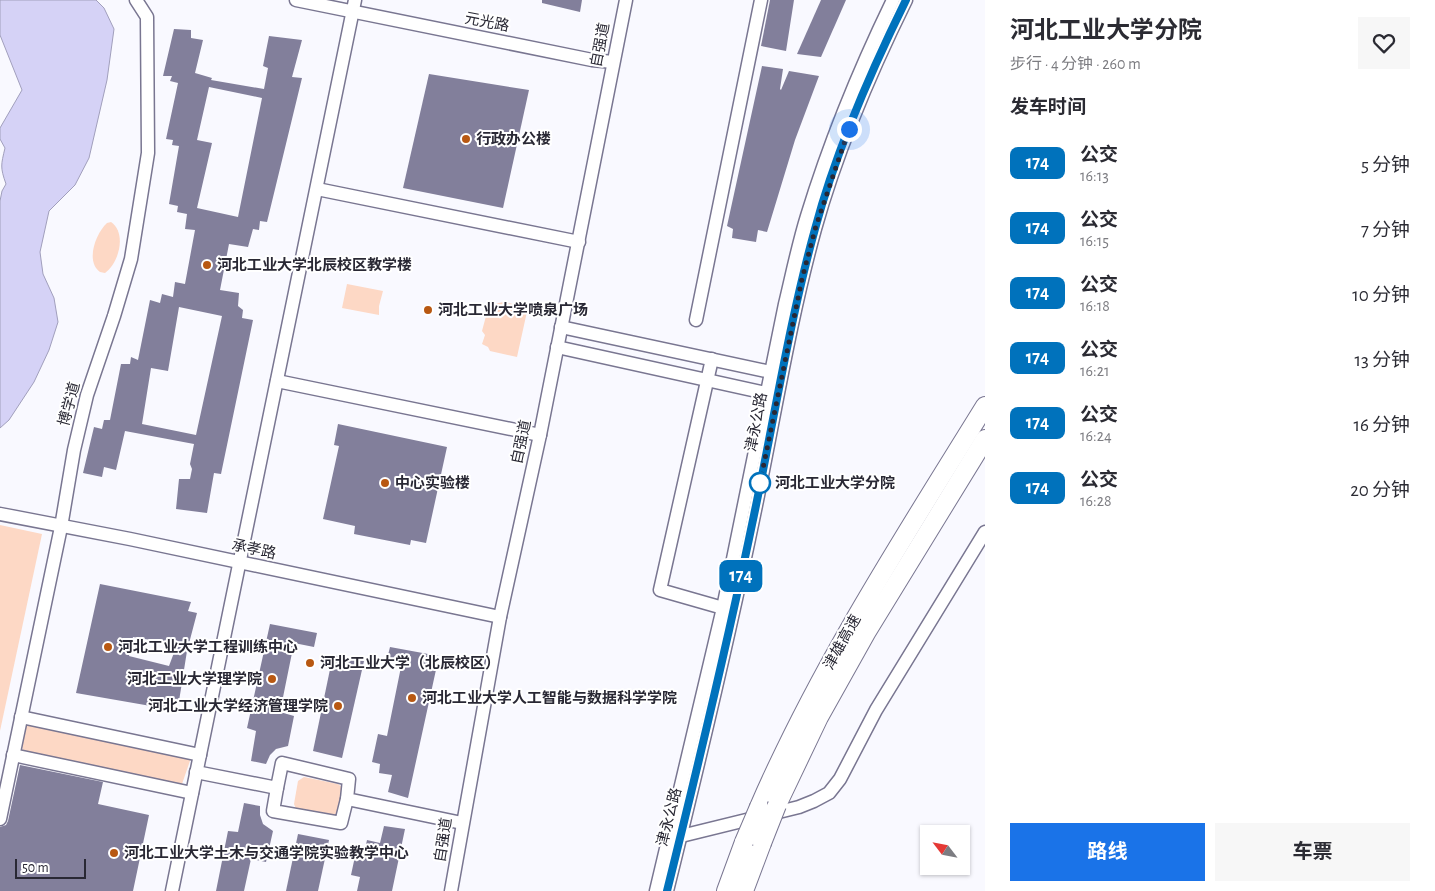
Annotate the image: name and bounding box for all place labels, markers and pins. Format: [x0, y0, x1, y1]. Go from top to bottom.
place label: 行政办公楼 [476, 131, 551, 147]
marker: 行政办公楼 [460, 133, 472, 145]
place label: 河北工业大学北辰校区教学楼 [217, 256, 412, 273]
marker: 河北工业大学北辰校区教学楼 [201, 259, 213, 271]
place label: 河北工业大学喷泉广场 [438, 301, 588, 318]
marker: 河北工业大学喷泉广场 [422, 304, 434, 316]
marker: 河北工业大学分院 [749, 472, 771, 494]
place label: 中心实验楼 [395, 474, 470, 491]
place label: 河北工业大学分院 [775, 474, 895, 491]
marker: 中心实验楼 [379, 477, 391, 489]
place label: 河北工业大学工程训练中心 [118, 638, 298, 655]
marker: 河北工业大学工程训练中心 [102, 641, 114, 653]
place label: 河北工业大学（北辰校区） [320, 654, 500, 671]
marker: 河北工业大学（北辰校区） [304, 657, 316, 669]
place label: 河北工业大学理学院 [127, 670, 262, 687]
marker: 河北工业大学理学院 [266, 673, 278, 685]
place label: 河北工业大学人工智能与数据科学学院 [422, 689, 677, 706]
marker: 河北工业大学人工智能与数据科学学院 [406, 692, 418, 704]
place label: 河北工业大学经济管理学院 [148, 697, 328, 714]
marker: 河北工业大学经济管理学院 [332, 700, 344, 712]
place label: 河北工业大学土木与交通学院实验教学中心 [124, 844, 409, 861]
marker: 河北工业大学土木与交通学院实验教学中心 [108, 847, 120, 859]

